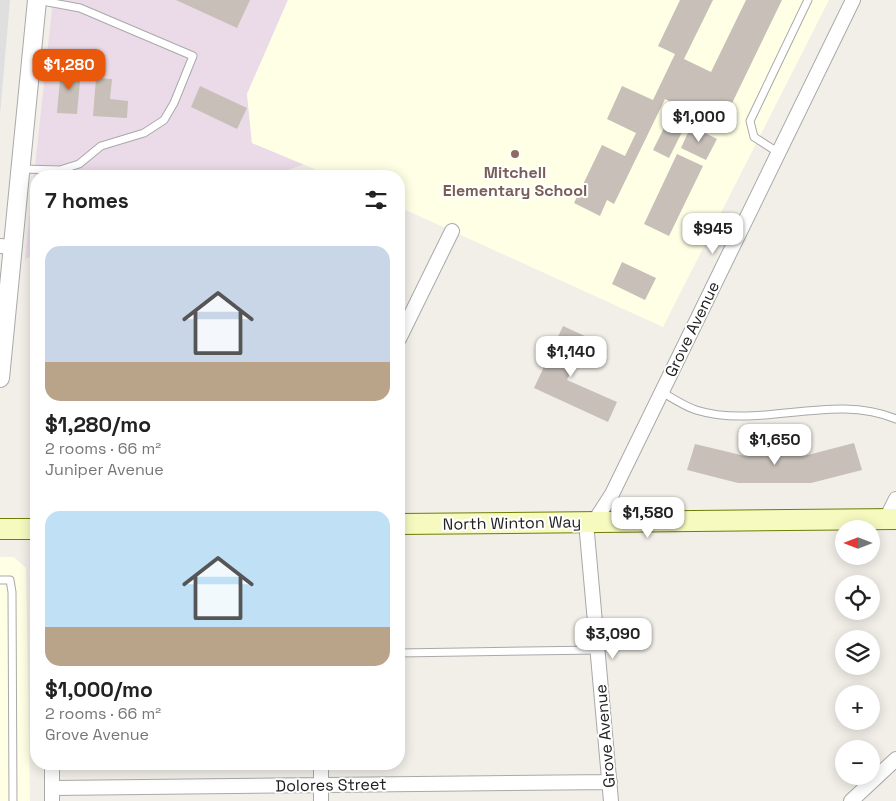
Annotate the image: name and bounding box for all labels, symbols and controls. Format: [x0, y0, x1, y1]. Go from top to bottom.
pin: $1,280 [28, 48, 110, 91]
text: $1,280 [43, 54, 95, 75]
pin: $1,000 [658, 100, 740, 143]
text: $1,000 [673, 106, 725, 127]
marker: Mitchell Elementary School [509, 148, 521, 160]
place label: Mitchell Elementary School [443, 162, 587, 201]
icon: filters [362, 186, 390, 214]
text: 7 homes [45, 187, 129, 214]
pin: $945 [683, 212, 743, 255]
text: $945 [693, 218, 733, 239]
icon: home [173, 278, 263, 368]
street label: Grove Avenue [660, 278, 724, 380]
pin: $1,140 [530, 336, 612, 378]
text: $1,140 [547, 341, 595, 362]
text: $1,280/mo [45, 411, 151, 438]
pin: $1,650 [734, 424, 816, 466]
text: $1,650 [749, 429, 801, 450]
text: 2 rooms · 66 m² [45, 438, 161, 459]
text: Juniper Avenue [45, 459, 164, 480]
pin: $1,580 [607, 496, 689, 539]
text: $1,580 [622, 502, 674, 523]
street label: North Winton Way [443, 511, 581, 535]
north arrow [835, 520, 880, 565]
map controls [835, 520, 880, 785]
icon: home [173, 543, 263, 633]
button: locate [835, 575, 880, 620]
pin: $3,090 [572, 618, 654, 660]
text: $3,090 [586, 623, 640, 644]
button: layers [835, 630, 880, 675]
text: $1,000/mo [45, 676, 153, 703]
street label: Grove Avenue [590, 683, 620, 789]
button: + [835, 685, 880, 730]
text: 2 rooms · 66 m² [45, 703, 161, 724]
text: Grove Avenue [45, 724, 149, 745]
button: − [835, 740, 880, 785]
street label: Dolores Street [275, 774, 387, 796]

